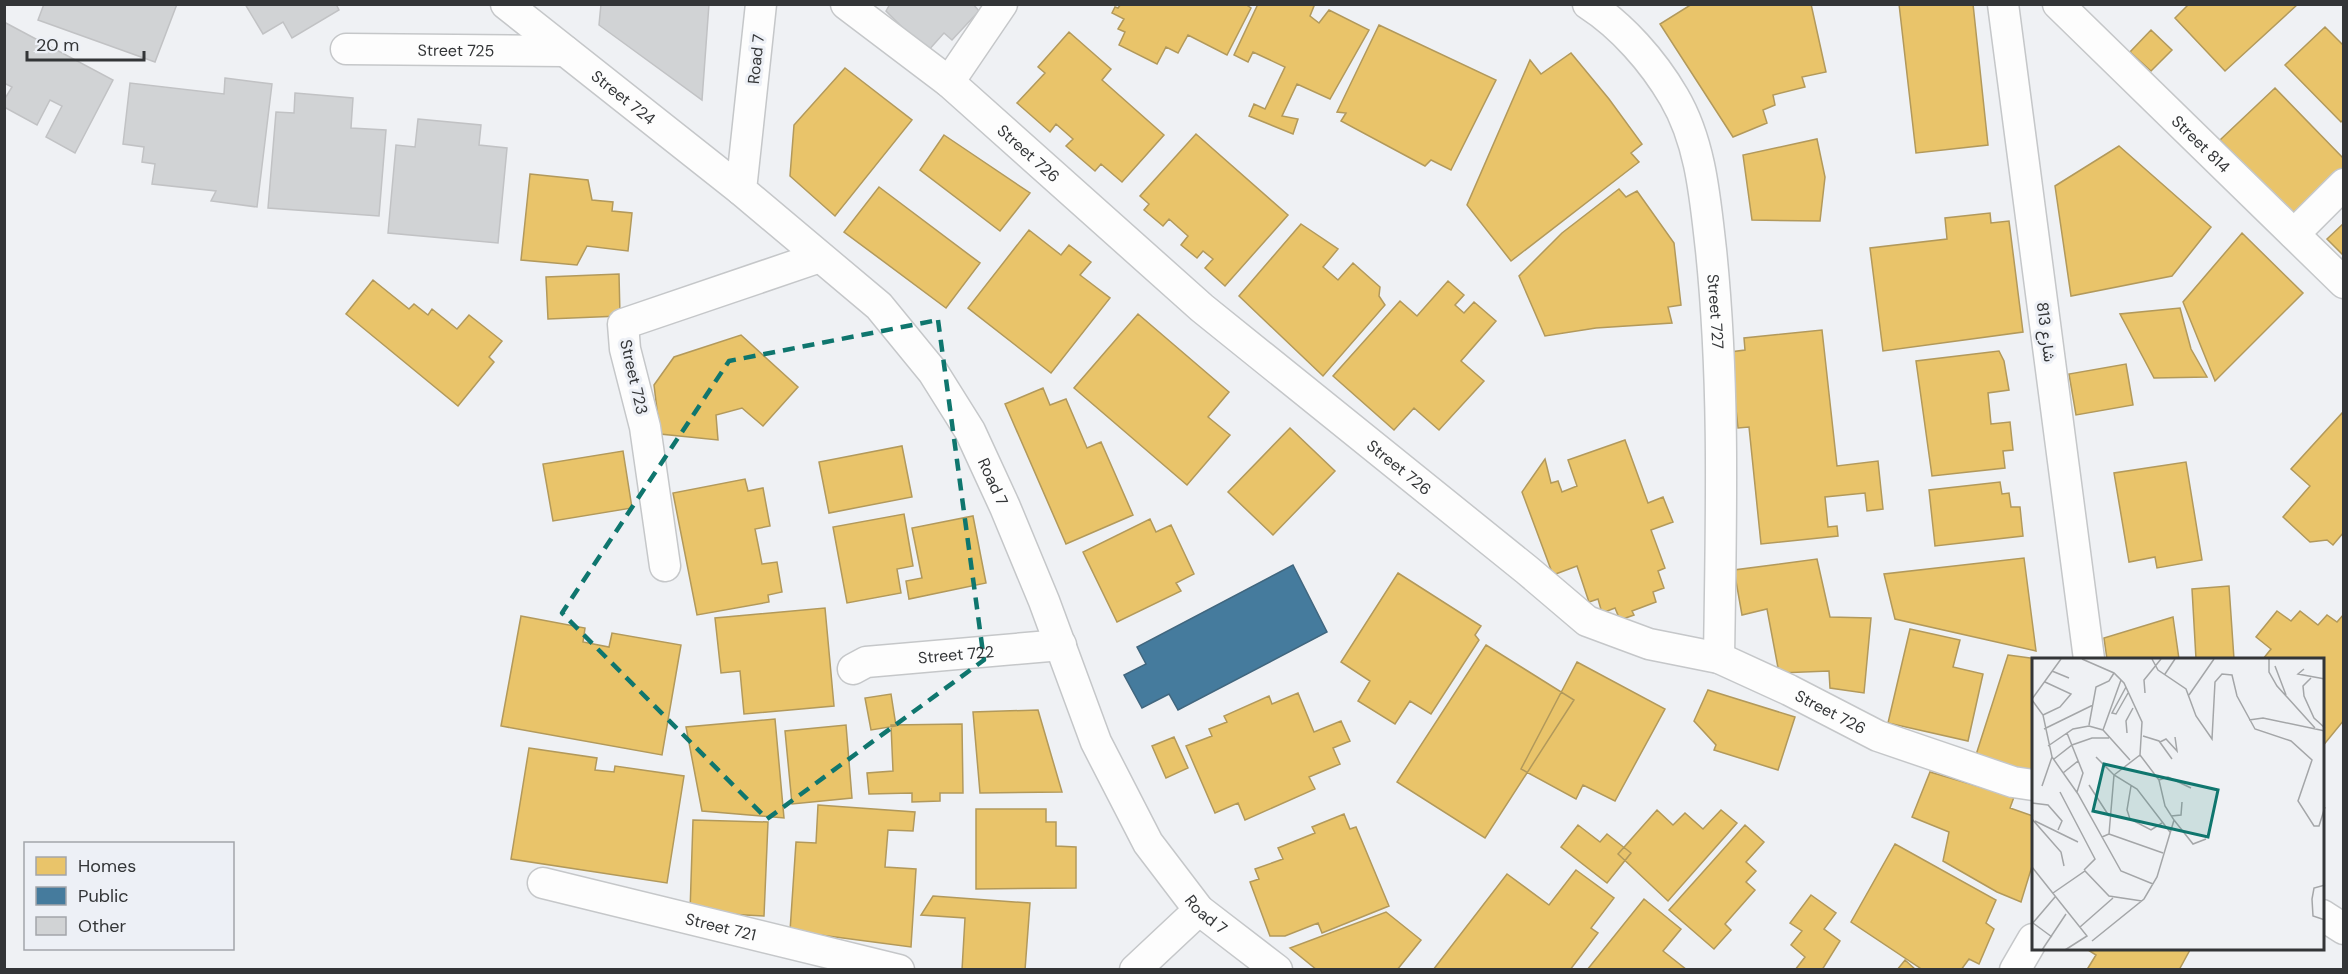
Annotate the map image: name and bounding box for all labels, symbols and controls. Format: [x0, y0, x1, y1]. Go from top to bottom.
scale bar [27, 24, 144, 62]
text: 20 m [36, 33, 79, 57]
street label: Road 7 [743, 33, 769, 85]
street label: Street 725 [418, 39, 494, 61]
street label: Street 724 [587, 65, 660, 129]
street label: Street 814 [2167, 110, 2235, 177]
street label: Street 726 [993, 120, 1064, 187]
street label: Street 727 [1703, 273, 1729, 350]
street label: شارع 813 [2031, 301, 2060, 363]
street label: Street 723 [615, 337, 653, 417]
street label: Street 726 [1363, 435, 1436, 499]
street label: Road 7 [973, 454, 1013, 509]
street label: Street 722 [917, 640, 995, 668]
inset map [2032, 658, 2324, 950]
street label: Street 726 [1792, 684, 1870, 739]
legend [24, 842, 234, 950]
text: Homes [78, 854, 136, 878]
text: Public [78, 884, 129, 908]
street label: Road 7 [1180, 890, 1232, 939]
street label: Street 721 [683, 908, 758, 945]
text: Other [78, 914, 127, 938]

